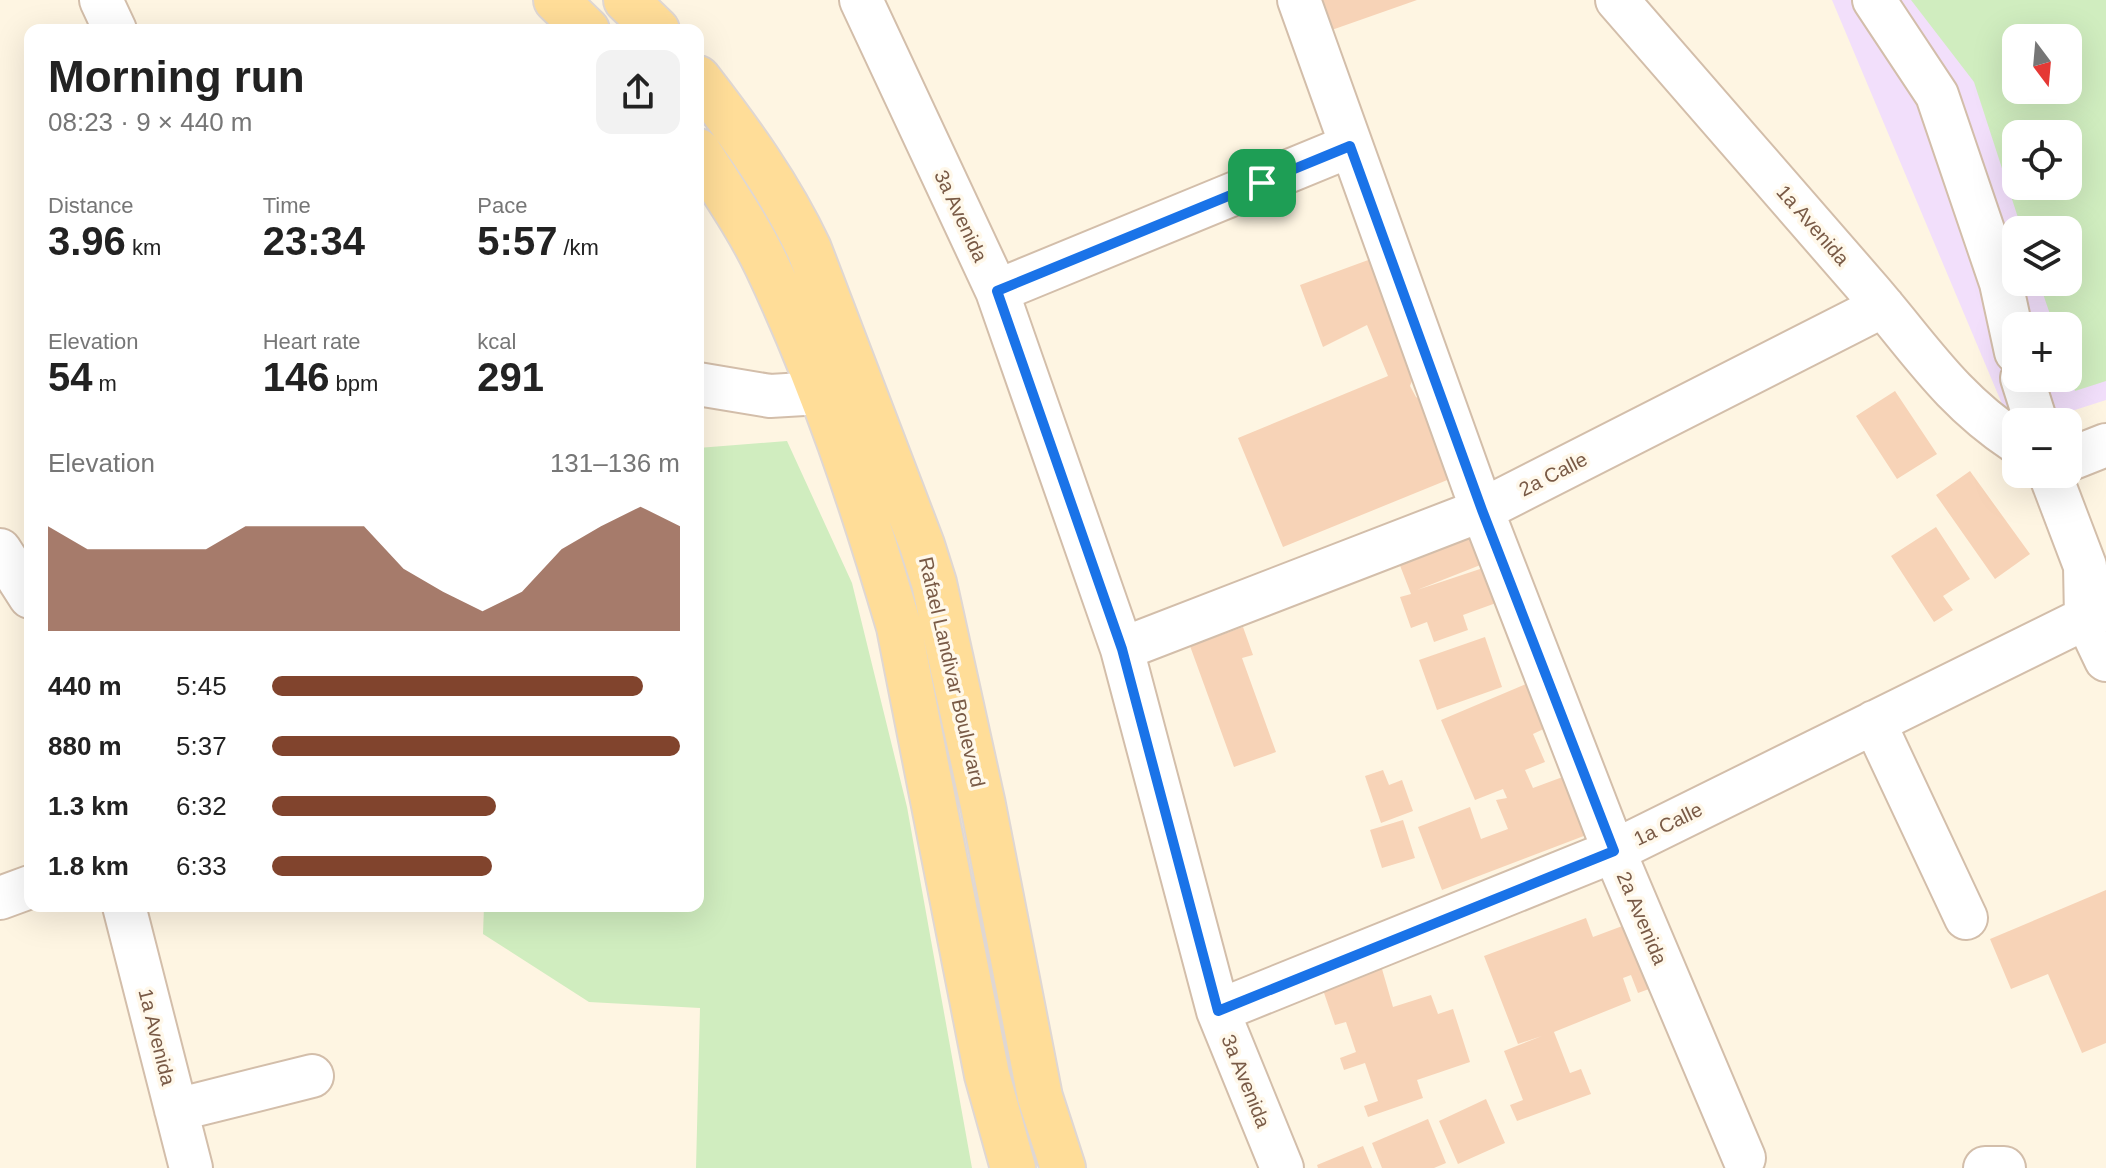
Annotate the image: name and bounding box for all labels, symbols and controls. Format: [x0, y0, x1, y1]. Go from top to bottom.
north arrow [2002, 24, 2082, 104]
map controls [2002, 24, 2082, 488]
button: share [596, 50, 680, 134]
text: Morning run [48, 52, 305, 101]
text: 08:23 · 9 × 440 m [48, 107, 253, 137]
button: locate [2002, 120, 2082, 200]
pin [1228, 149, 1296, 217]
icon: arrive [1240, 161, 1284, 205]
street label: 3a Avenida [930, 167, 992, 266]
street label: 1a Avenida [1772, 181, 1854, 270]
text: Distance [48, 193, 134, 218]
text: Time [263, 193, 311, 218]
text: Pace [477, 193, 527, 218]
button: layers [2002, 216, 2082, 296]
text: 3.96 [48, 219, 126, 263]
text: 23:34 [263, 219, 365, 263]
text: 5:57 [477, 219, 557, 263]
text: km [126, 235, 161, 260]
text: /km [557, 235, 599, 260]
button: + [2002, 312, 2082, 392]
text: Elevation [48, 329, 139, 354]
text: Heart rate [263, 329, 360, 354]
text: kcal [477, 329, 516, 354]
text: 54 [48, 355, 93, 399]
text: 146 [263, 355, 329, 399]
text: 291 [477, 355, 544, 399]
text: m [93, 371, 117, 396]
text: bpm [329, 371, 378, 396]
button: − [2002, 408, 2082, 488]
text: Elevation [48, 448, 155, 478]
text: 131–136 m [550, 448, 680, 478]
street label: 2a Calle [1515, 448, 1591, 500]
street label: Rafael Landivar Boulevard [915, 555, 989, 789]
text: 440 m [48, 671, 122, 701]
text: 5:45 [176, 671, 227, 701]
text: 880 m [48, 731, 122, 761]
text: 5:37 [176, 731, 227, 761]
text: 1.3 km [48, 791, 129, 821]
text: 6:32 [176, 791, 227, 821]
street label: 1a Calle [1630, 798, 1706, 850]
text: 1.8 km [48, 851, 129, 881]
text: 6:33 [176, 851, 227, 881]
street label: 2a Avenida [1613, 868, 1672, 968]
street label: 1a Avenida [134, 986, 180, 1088]
street label: 3a Avenida [1217, 1031, 1275, 1132]

